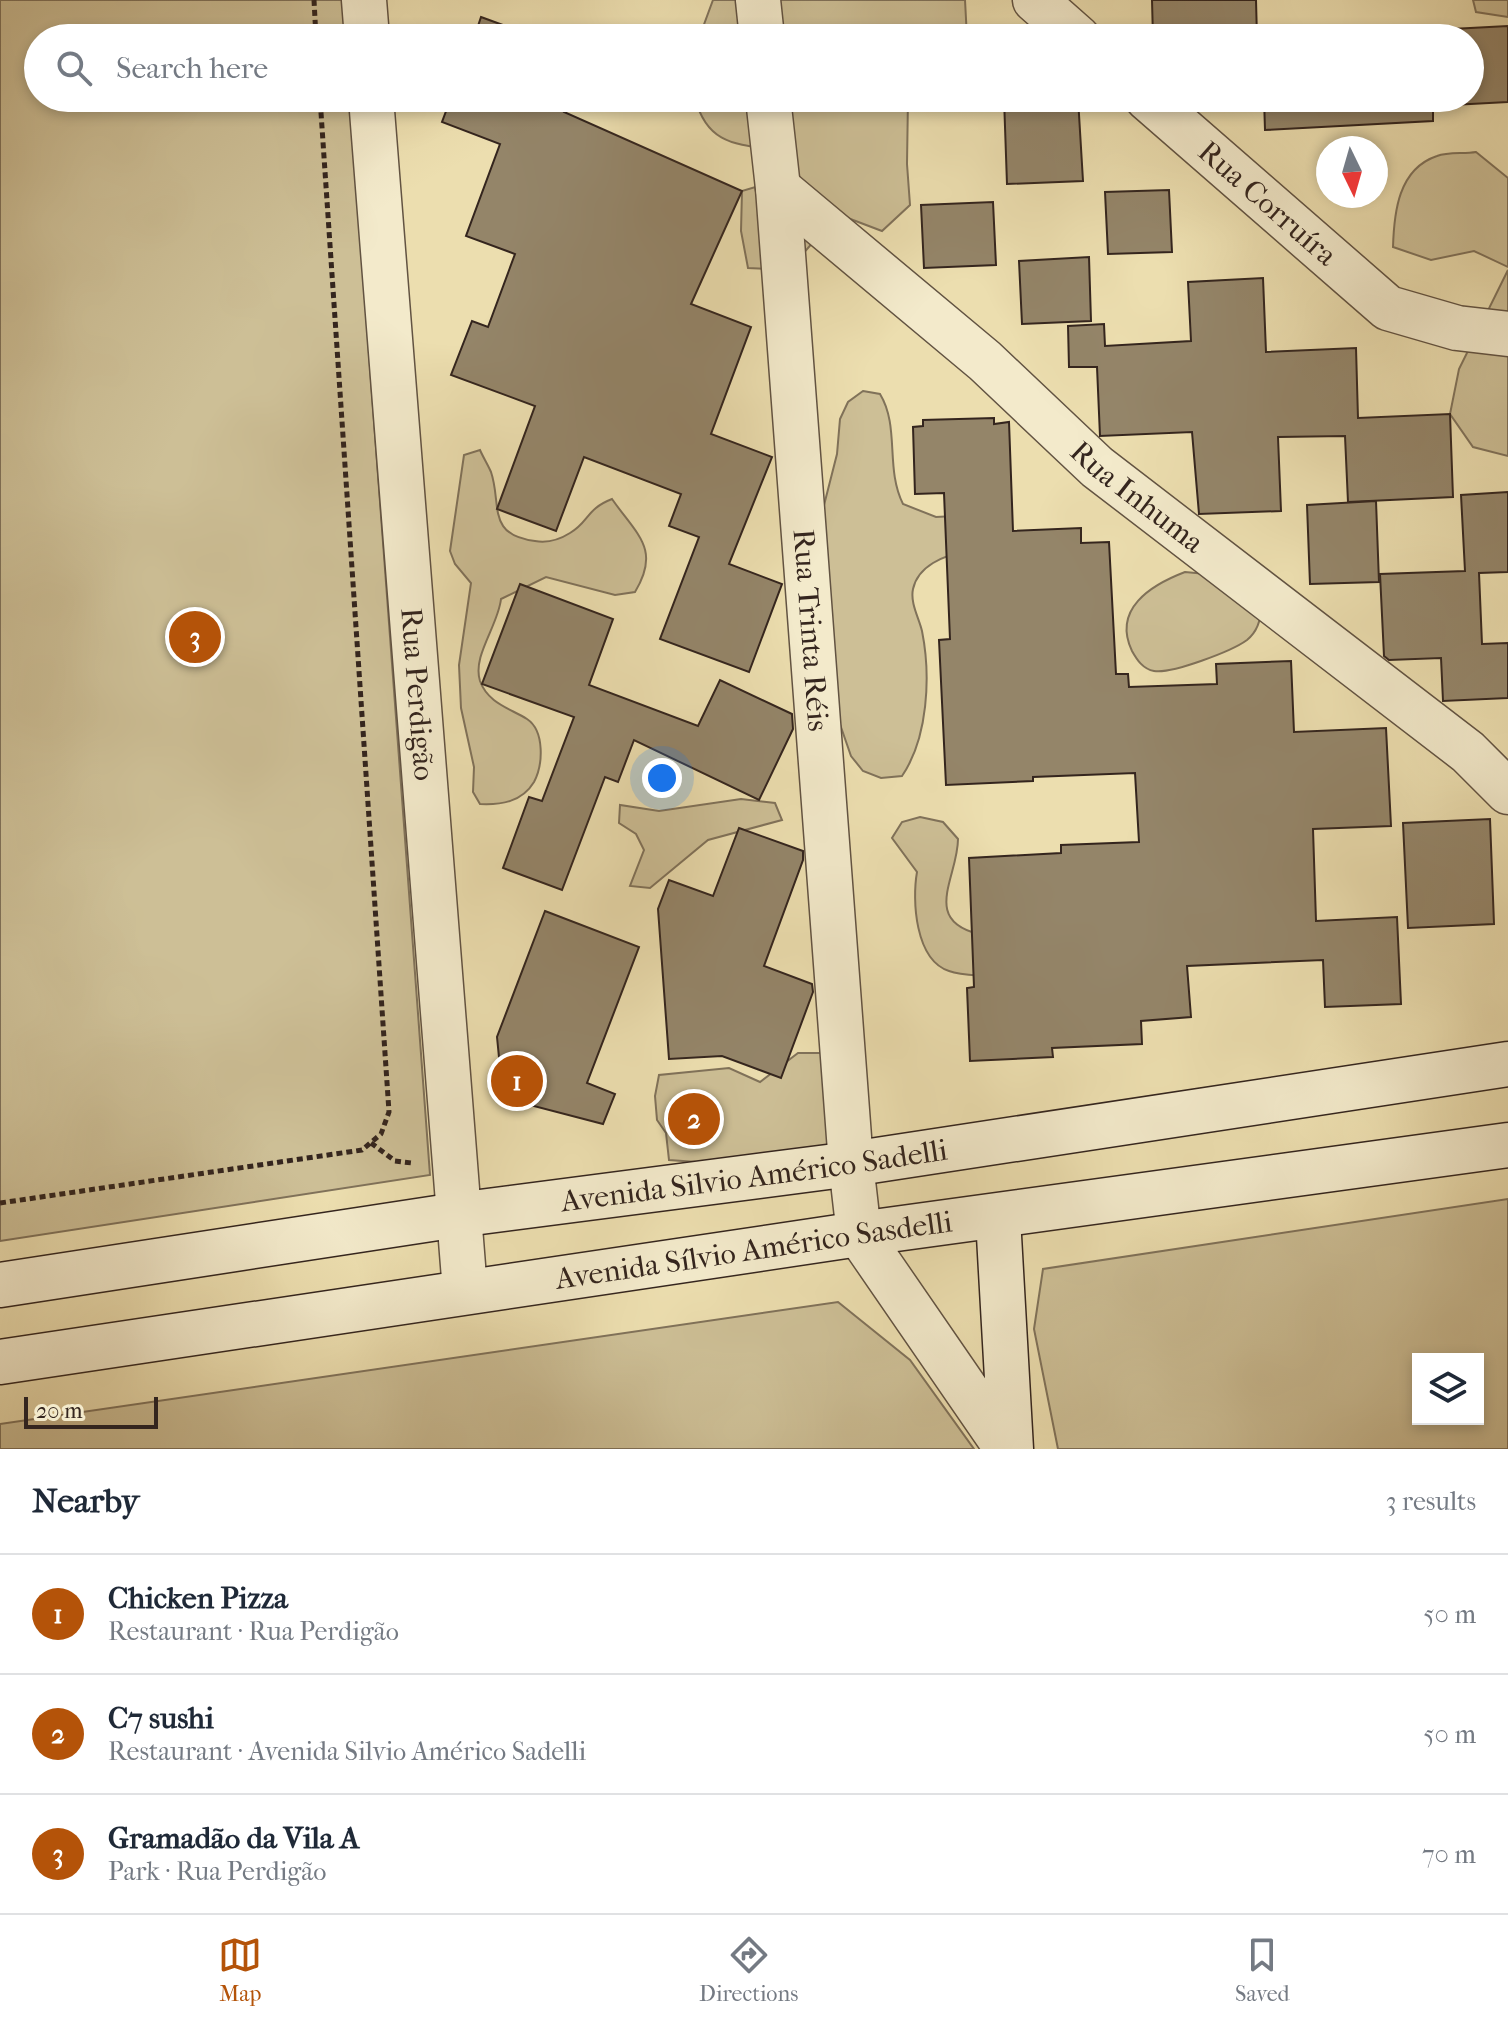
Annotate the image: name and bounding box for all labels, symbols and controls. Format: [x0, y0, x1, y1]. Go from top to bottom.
search box [24, 24, 1484, 112]
icon: search [52, 46, 96, 90]
text: Search here [116, 51, 268, 86]
street label: Rua Corruíra [1191, 134, 1344, 274]
north arrow [1316, 136, 1388, 208]
street label: Rua Inhuma [1063, 434, 1211, 561]
street label: Rua Trinta Réis [786, 528, 836, 733]
street label: Rua Perdigão [393, 606, 442, 782]
pin: 3 [169, 607, 221, 667]
your location [642, 758, 682, 798]
pin: 1 [491, 1051, 543, 1111]
pin: 2 [668, 1089, 720, 1149]
street label: Avenida Silvio Américo Sadelli [558, 1133, 950, 1220]
street label: Avenida Sílvio Américo Sasdelli [552, 1204, 955, 1297]
map controls [1412, 1353, 1484, 1425]
button: layers [1412, 1353, 1484, 1425]
scale bar [24, 1393, 158, 1429]
text: 20 m [36, 1398, 82, 1424]
text: Nearby [32, 1481, 139, 1521]
text: 3 results [1386, 1486, 1476, 1517]
text: Chicken Pizza [108, 1581, 288, 1616]
text: 1 [53, 1599, 63, 1630]
text: 50 m [1423, 1599, 1476, 1630]
text: Restaurant · Rua Perdigão [108, 1616, 399, 1647]
text: C7 sushi [108, 1701, 214, 1736]
text: 2 [51, 1719, 65, 1750]
text: 50 m [1423, 1719, 1476, 1750]
text: Restaurant · Avenida Silvio Américo Sadelli [108, 1736, 586, 1767]
text: Gramadão da Vila A [108, 1821, 360, 1856]
text: 3 [53, 1839, 63, 1870]
text: 70 m [1422, 1839, 1476, 1870]
text: Park · Rua Perdigão [108, 1856, 326, 1887]
tab: Map [218, 1933, 262, 2007]
tab: Directions [699, 1933, 798, 2007]
tab: Saved [1235, 1933, 1290, 2007]

